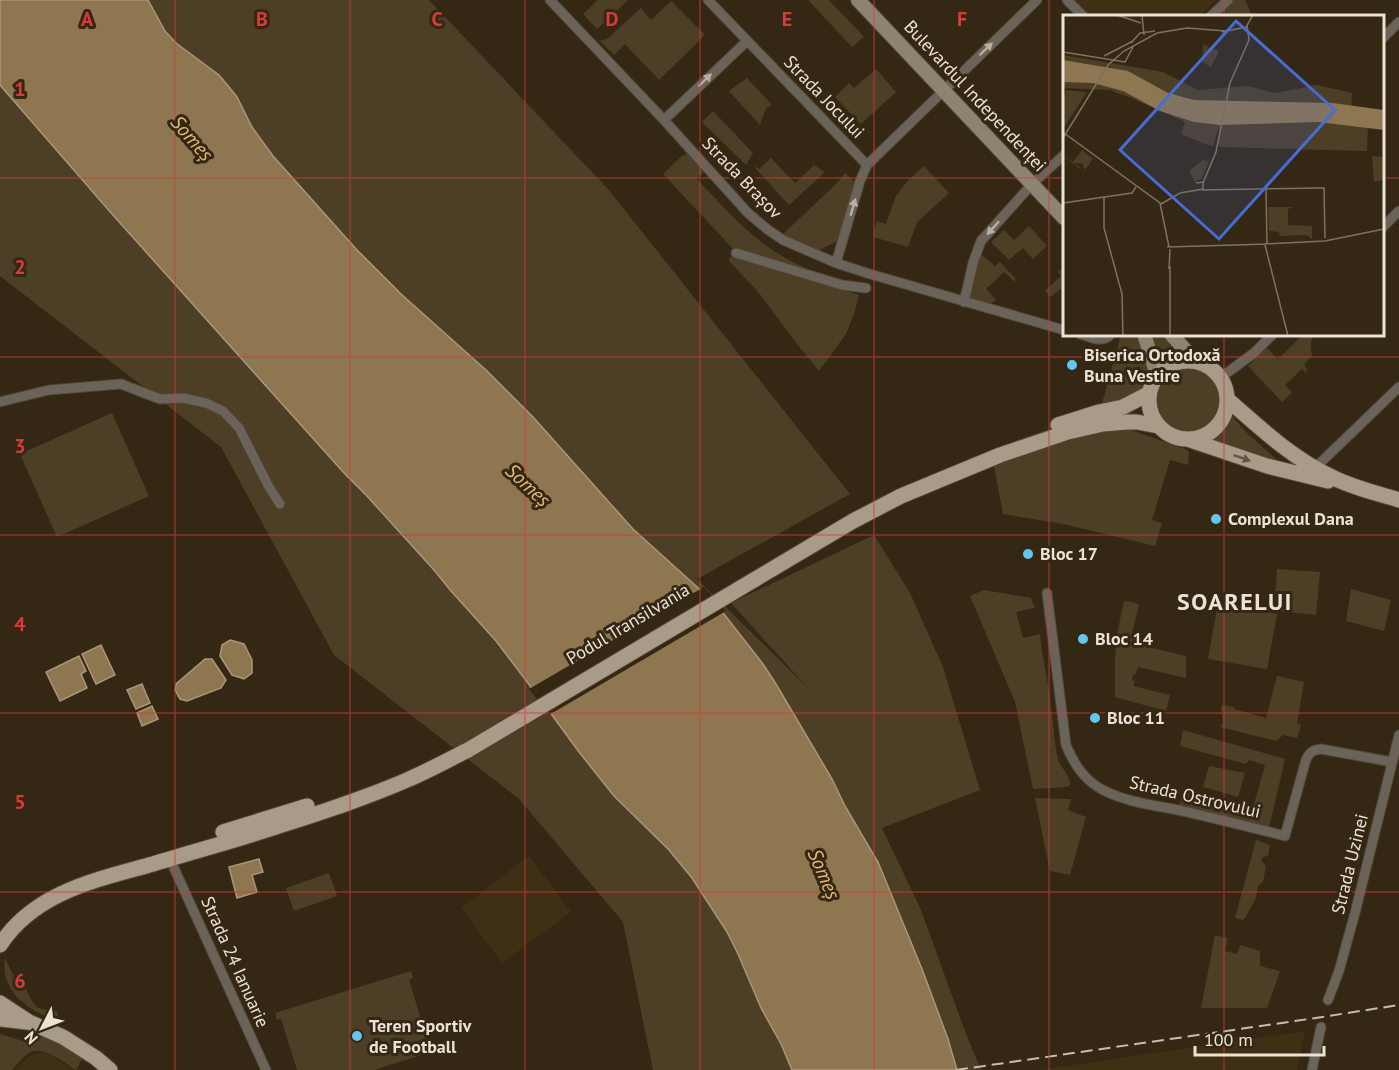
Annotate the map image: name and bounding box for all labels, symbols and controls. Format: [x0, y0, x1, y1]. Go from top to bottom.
text: A [81, 6, 94, 32]
text: B [256, 6, 268, 32]
text: C [431, 6, 443, 32]
text: D [606, 6, 619, 32]
text: E [782, 6, 792, 32]
text: F [957, 6, 967, 32]
street label: Bulevardul Independenței [899, 15, 1051, 176]
inset map [1063, 15, 1384, 336]
one-way arrow [978, 43, 992, 57]
street label: Strada Jocului [779, 50, 870, 143]
one-way arrow [698, 73, 713, 87]
text: 1 [14, 76, 26, 102]
water label: Someș [165, 110, 219, 166]
street label: Strada Brașov [697, 132, 787, 224]
one-way arrow [849, 197, 858, 215]
one-way arrow [986, 220, 1000, 235]
text: 2 [14, 254, 26, 280]
place label: Biserica Ortodoxă Buna Vestire [1084, 343, 1221, 387]
marker: Biserica Ortodoxă Buna Vestire [1065, 358, 1079, 372]
text: 3 [14, 433, 26, 459]
one-way arrow [1233, 454, 1251, 463]
water label: Someș [500, 458, 556, 512]
place label: Complexul Dana [1228, 507, 1354, 530]
marker: Complexul Dana [1209, 512, 1223, 526]
place label: Bloc 17 [1040, 542, 1098, 565]
marker: Bloc 17 [1021, 547, 1035, 561]
street label: Podul Transilvania [562, 578, 694, 669]
district label: SOARELUI [1177, 586, 1293, 617]
text: 4 [14, 611, 26, 637]
place label: Bloc 14 [1095, 627, 1153, 650]
marker: Bloc 14 [1076, 632, 1090, 646]
place label: Bloc 11 [1107, 706, 1165, 729]
marker: Bloc 11 [1088, 711, 1102, 725]
street label: Strada Ostrovului [1127, 770, 1263, 823]
text: 5 [14, 789, 26, 815]
street label: Strada Uzinei [1326, 811, 1373, 916]
water label: Someș [802, 845, 846, 903]
street label: Strada 24 Ianuarie [196, 893, 275, 1031]
text: 6 [14, 968, 26, 994]
north arrow [12, 998, 72, 1058]
place label: Teren Sportiv de Football [369, 1014, 472, 1058]
scale bar [1195, 1019, 1324, 1057]
text: N [20, 1027, 42, 1049]
text: 100 m [1204, 1028, 1253, 1051]
marker: Teren Sportiv de Football [350, 1029, 364, 1043]

